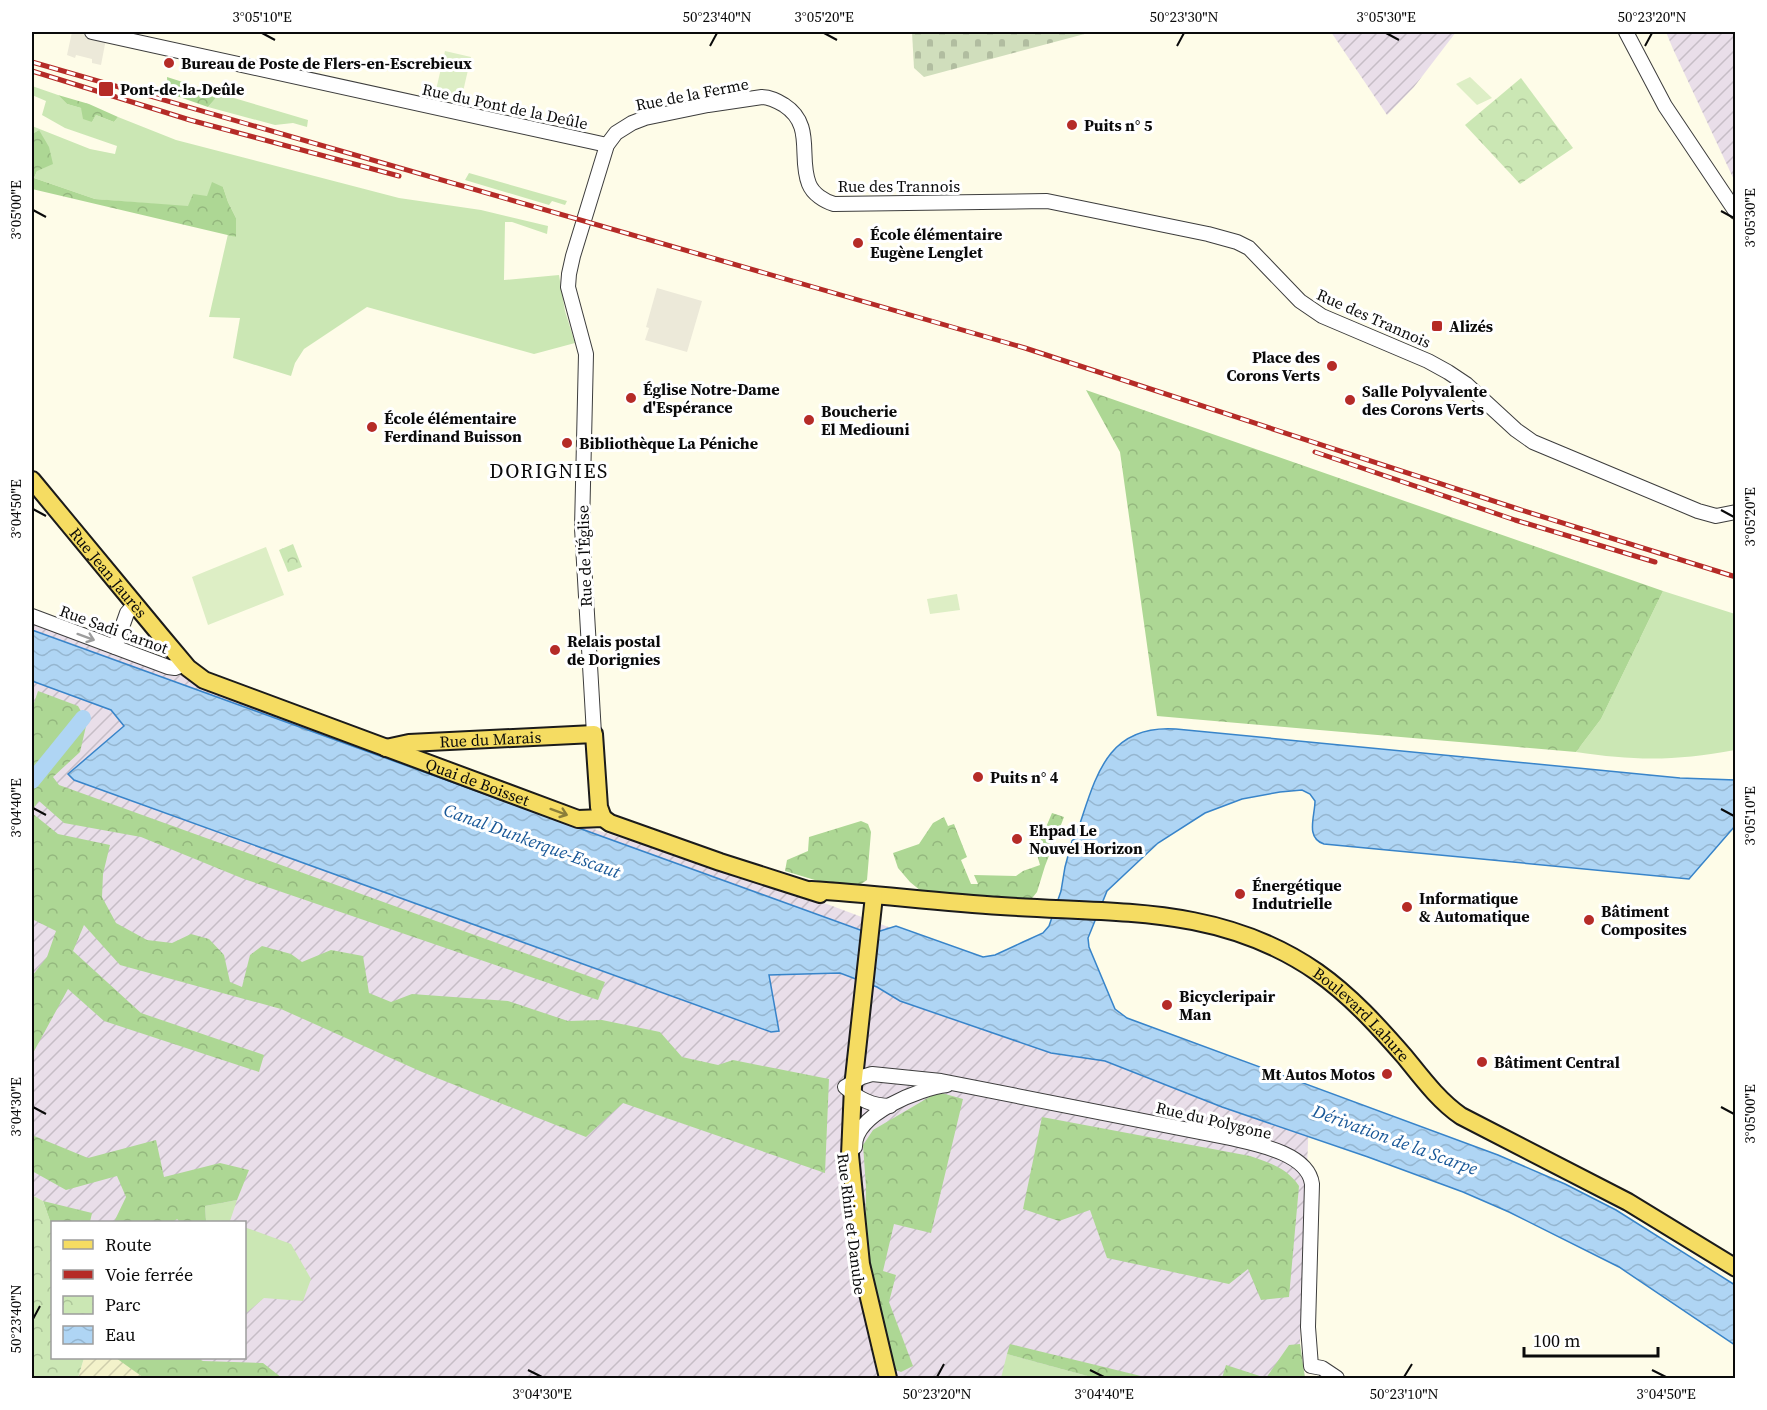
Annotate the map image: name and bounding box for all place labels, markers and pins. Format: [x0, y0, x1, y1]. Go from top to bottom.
place label: Bureau de Poste de Flers-en-Escrebieux [181, 52, 472, 74]
marker: Bureau de Poste de Flers-en-Escrebieux [162, 56, 176, 70]
place label: Pont-de-la-Deûle [120, 78, 244, 100]
marker: Pont-de-la-Deûle [97, 80, 115, 98]
place label: Puits n° 5 [1084, 114, 1153, 136]
marker: Puits n° 5 [1065, 118, 1079, 132]
place label: École élémentaire Eugène Lenglet [870, 223, 1002, 263]
marker: École élémentaire Eugène Lenglet [851, 236, 865, 250]
place label: Alizés [1449, 315, 1493, 337]
marker: Alizés [1430, 319, 1444, 333]
place label: Place des Corons Verts [1226, 346, 1320, 386]
marker: Place des Corons Verts [1325, 359, 1339, 373]
place label: Église Notre-Dame d'Espérance [643, 378, 780, 418]
place label: Salle Polyvalente des Corons Verts [1362, 380, 1487, 420]
marker: Église Notre-Dame d'Espérance [624, 391, 638, 405]
marker: Salle Polyvalente des Corons Verts [1343, 393, 1357, 407]
place label: Boucherie El Mediouni [821, 400, 910, 440]
place label: École élémentaire Ferdinand Buisson [384, 407, 522, 447]
marker: Boucherie El Mediouni [802, 413, 816, 427]
marker: École élémentaire Ferdinand Buisson [365, 420, 379, 434]
place label: Bibliothèque La Péniche [579, 432, 758, 454]
marker: Bibliothèque La Péniche [560, 436, 574, 450]
place label: Relais postal de Dorignies [567, 630, 661, 670]
marker: Relais postal de Dorignies [548, 643, 562, 657]
place label: Puits n° 4 [990, 766, 1059, 788]
marker: Puits n° 4 [971, 770, 985, 784]
place label: Ehpad Le Nouvel Horizon [1029, 819, 1143, 859]
marker: Ehpad Le Nouvel Horizon [1010, 832, 1024, 846]
place label: Énergétique Indutrielle [1252, 874, 1342, 914]
marker: Énergétique Indutrielle [1233, 887, 1247, 901]
place label: Informatique & Automatique [1419, 887, 1530, 927]
marker: Informatique & Automatique [1400, 900, 1414, 914]
place label: Bâtiment Composites [1601, 900, 1687, 940]
marker: Bâtiment Composites [1582, 913, 1596, 927]
place label: Bicycleripair Man [1179, 985, 1276, 1025]
marker: Bicycleripair Man [1160, 998, 1174, 1012]
place label: Bâtiment Central [1494, 1051, 1620, 1073]
marker: Bâtiment Central [1475, 1055, 1489, 1069]
place label: Mt Autos Motos [1262, 1063, 1375, 1085]
marker: Mt Autos Motos [1380, 1067, 1394, 1081]

